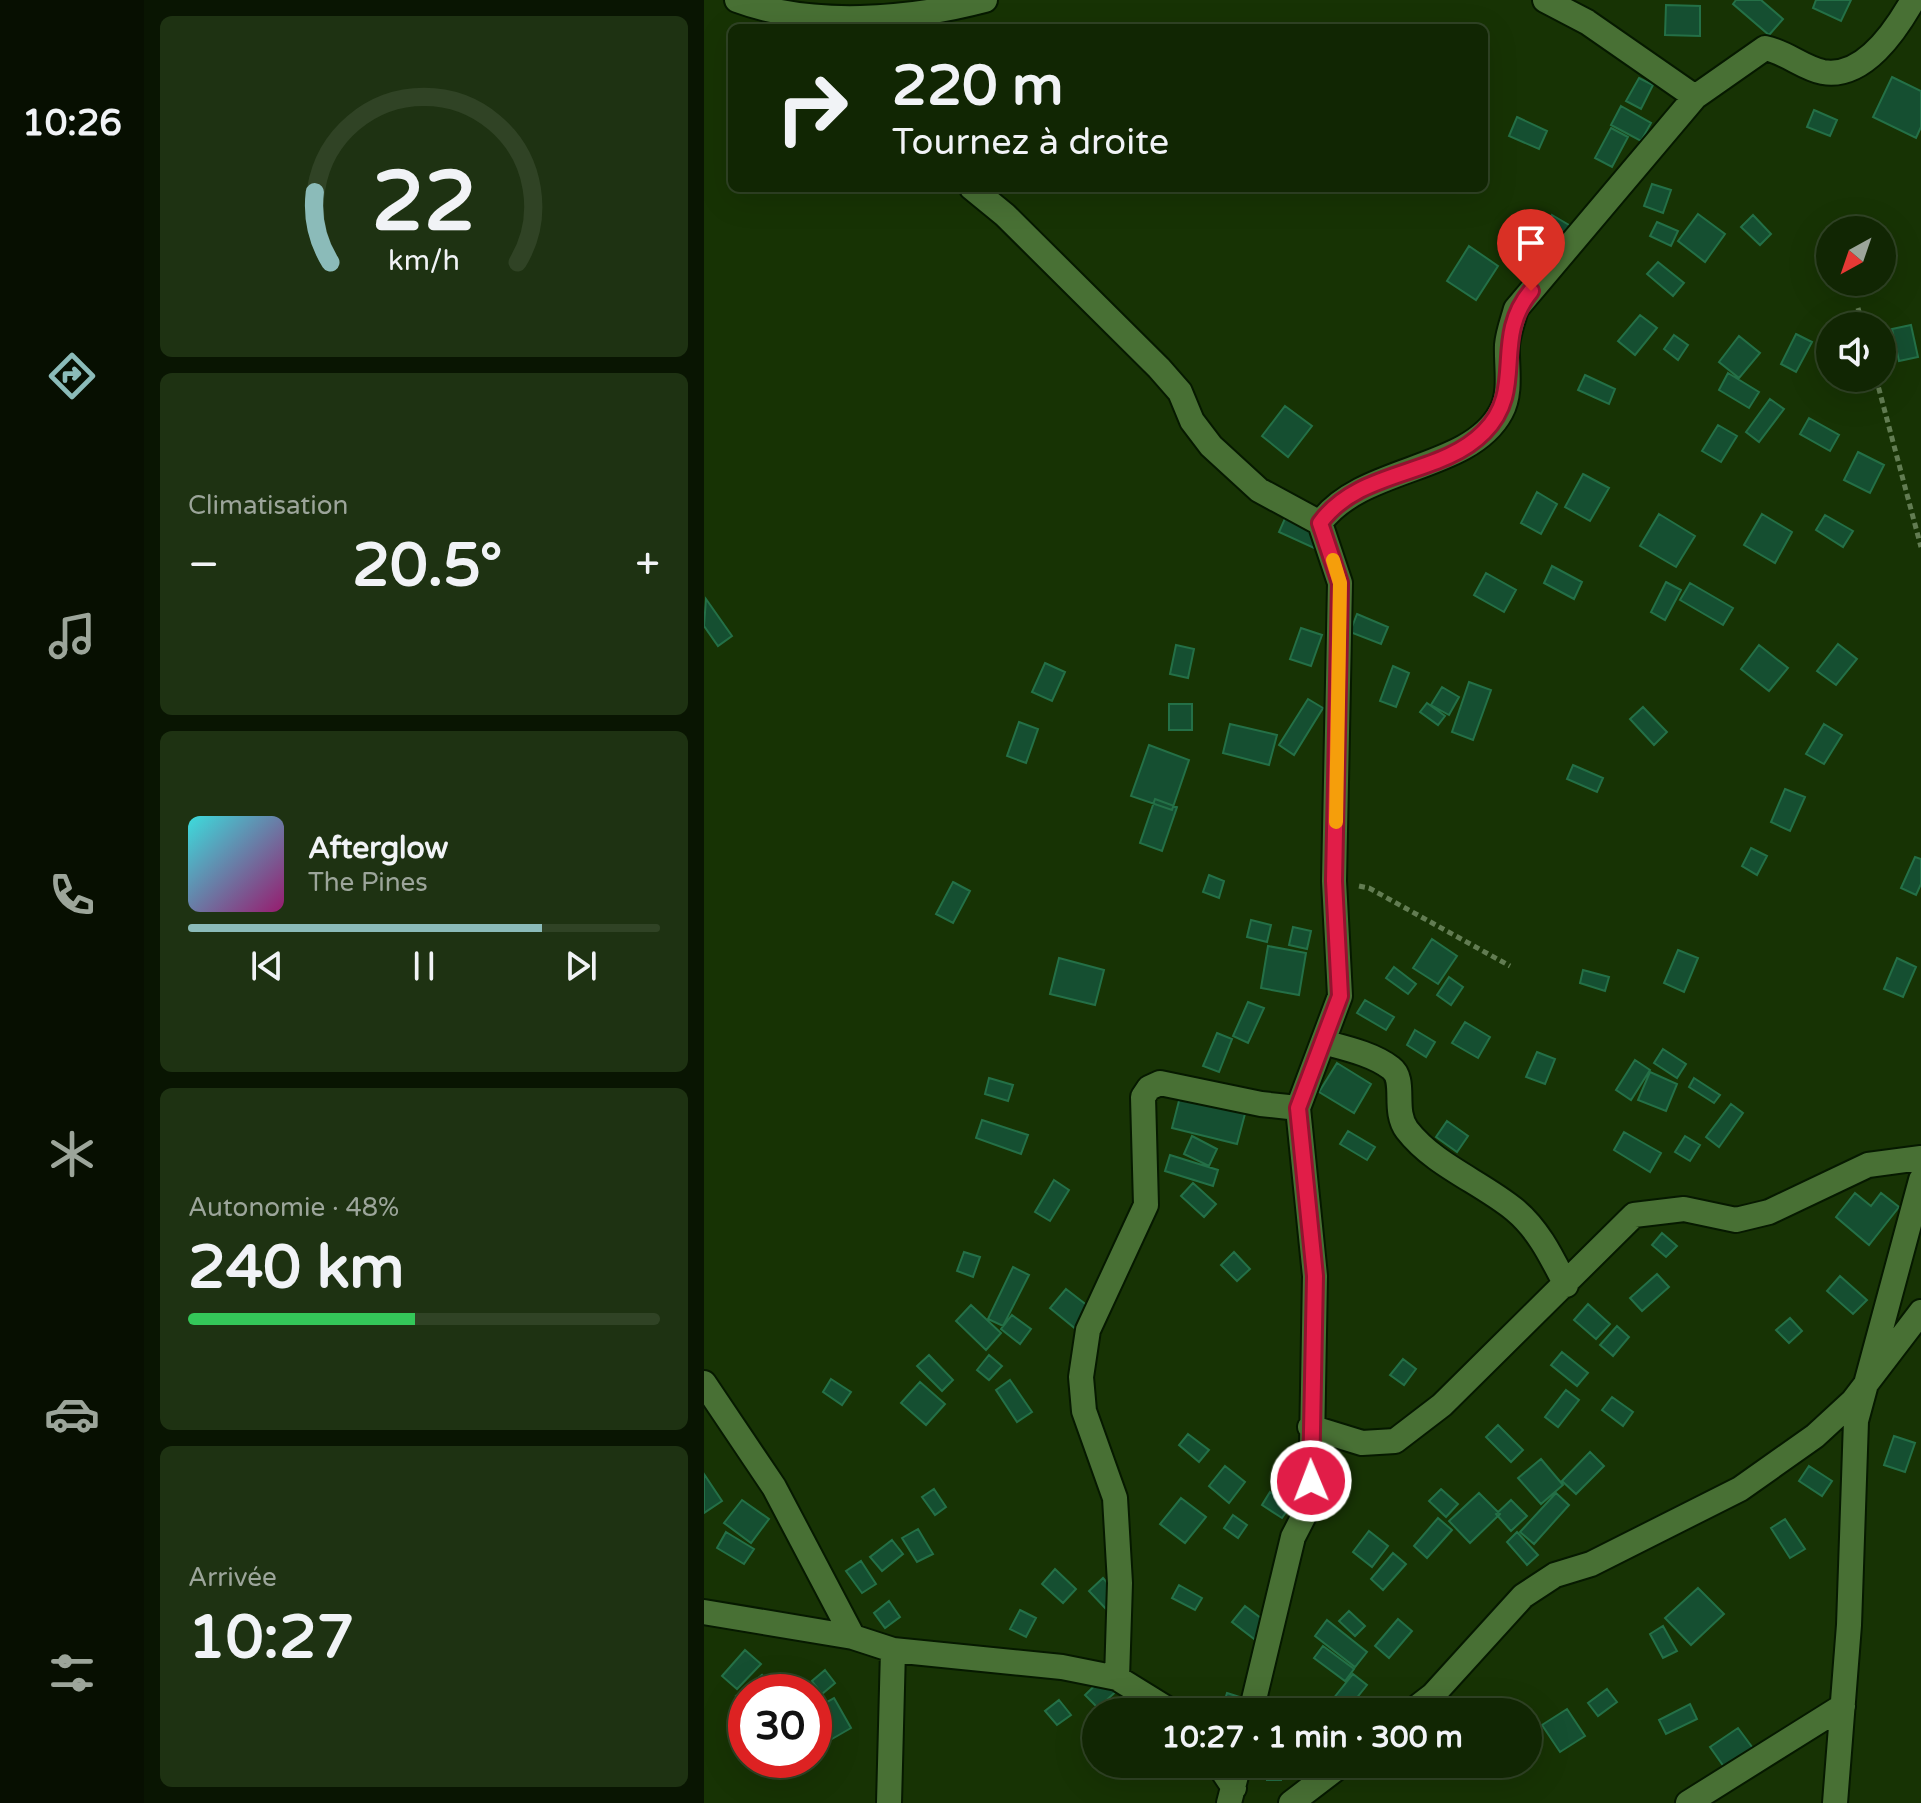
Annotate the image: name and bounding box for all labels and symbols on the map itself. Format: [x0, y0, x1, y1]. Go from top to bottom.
pin [1497, 209, 1565, 291]
north arrow [1816, 216, 1896, 296]
position arrow [1269, 1439, 1353, 1523]
speed limit sign: 30 [728, 1674, 832, 1778]

